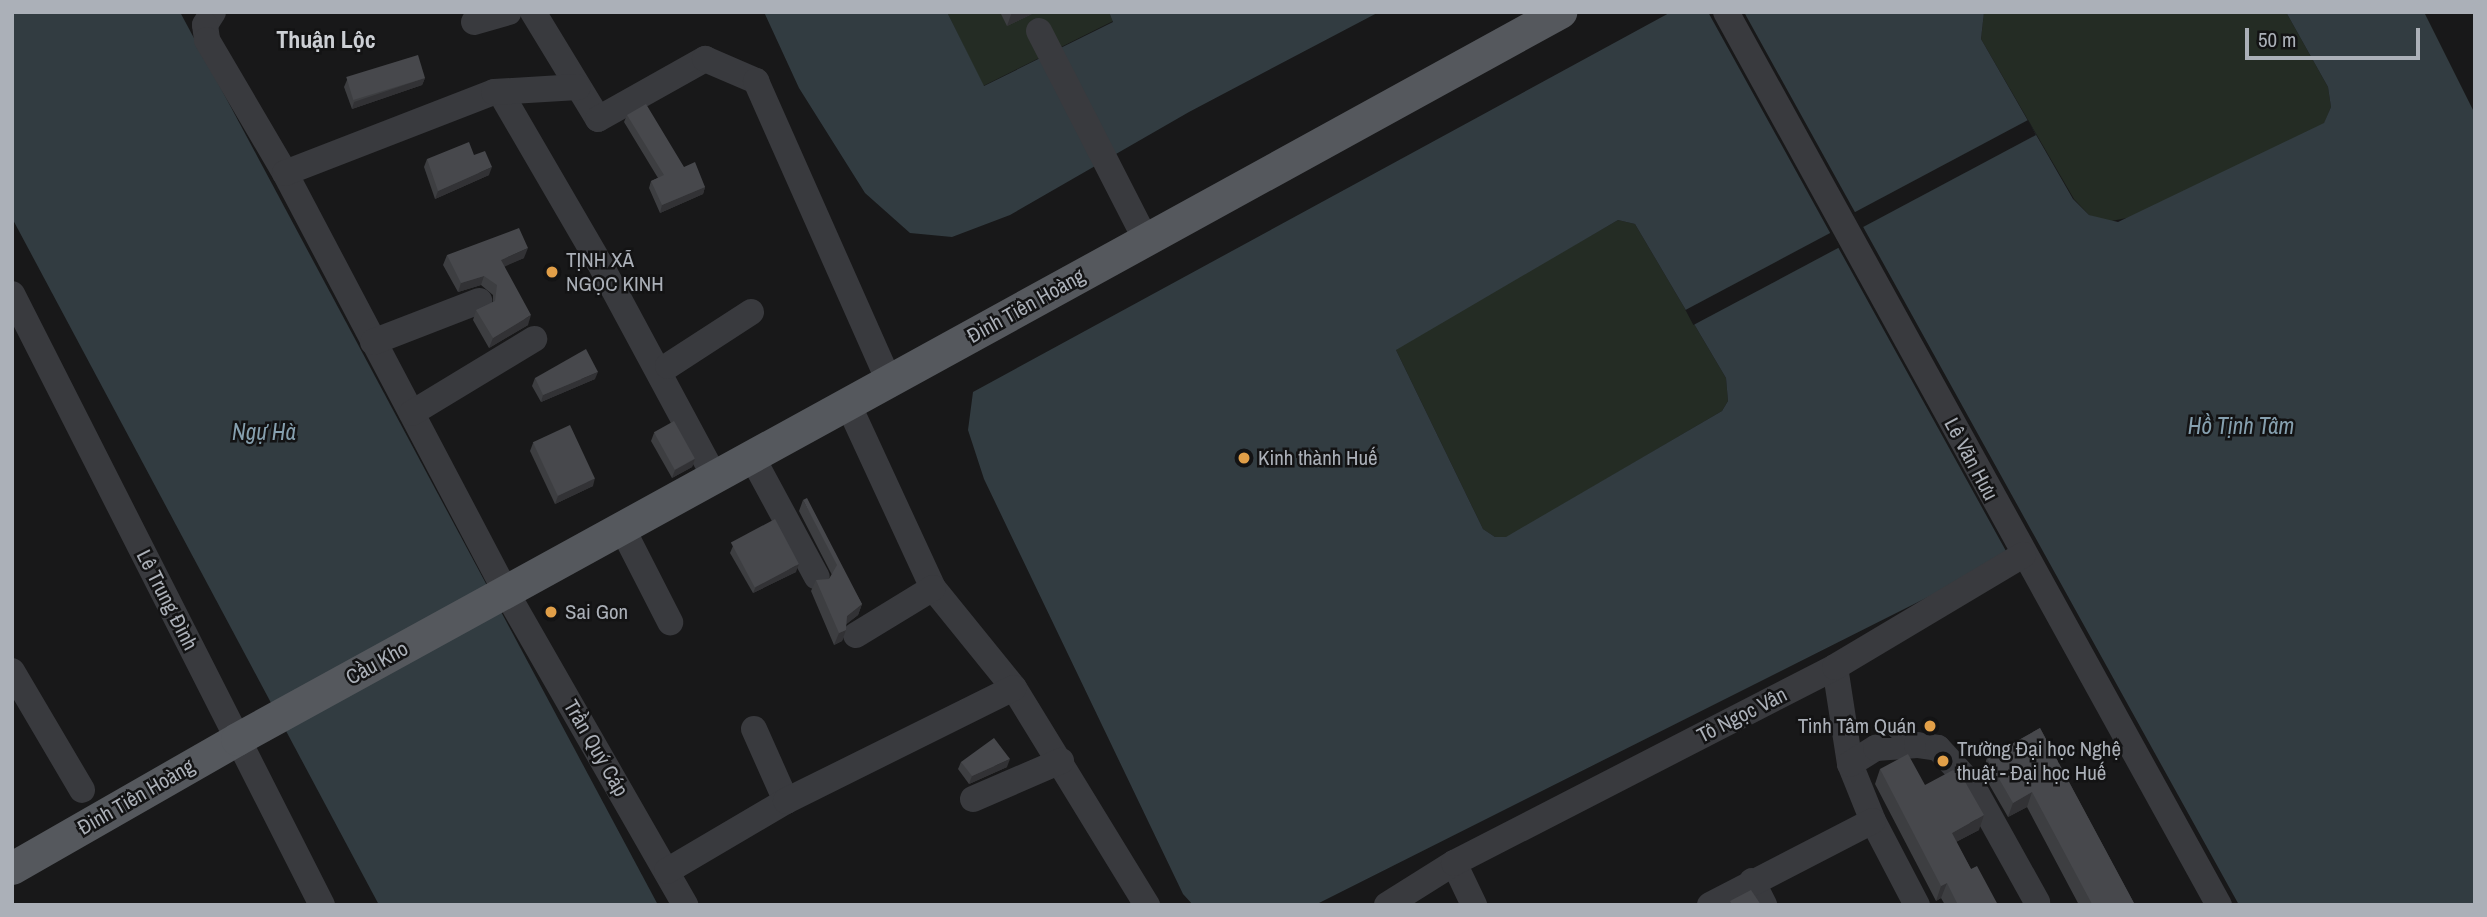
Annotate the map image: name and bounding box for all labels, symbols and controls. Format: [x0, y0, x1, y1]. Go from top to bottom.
scale bar [2249, 14, 2424, 58]
text: 50 m [2258, 25, 2296, 54]
district label: Thuận Lộc [276, 26, 376, 54]
place label: TỊNH XÃ NGỌC KINH [566, 247, 664, 297]
street label: Đinh Tiên Hoàng [963, 263, 1089, 349]
marker: TỊNH XÃ NGỌC KINH [544, 264, 560, 280]
water label: Hồ Tịnh Tâm [2187, 412, 2295, 440]
street label: Lê Văn Hưu [1939, 413, 2003, 505]
water label: Ngự Hà [232, 418, 296, 446]
place label: Kinh thành Huế [1258, 445, 1378, 471]
marker: Kinh thành Huế [1236, 450, 1252, 466]
street label: Lê Trung Đình [131, 546, 203, 654]
place label: Sai Gon [565, 599, 628, 625]
marker: Sai Gon [543, 604, 559, 620]
street label: Cầu Kho [342, 636, 412, 690]
street label: Tô Ngọc Vân [1693, 682, 1791, 748]
street label: Trần Quý Cáp [558, 695, 634, 801]
place label: Tinh Tâm Quán [1797, 713, 1916, 739]
marker: Tinh Tâm Quán [1922, 718, 1938, 734]
place label: Trường Đại học Nghệ thuật - Đại học Huế [1957, 736, 2121, 786]
street label: Đinh Tiên Hoàng [73, 753, 199, 841]
marker: Trường Đại học Nghệ thuật - Đại học Huế [1935, 753, 1951, 769]

